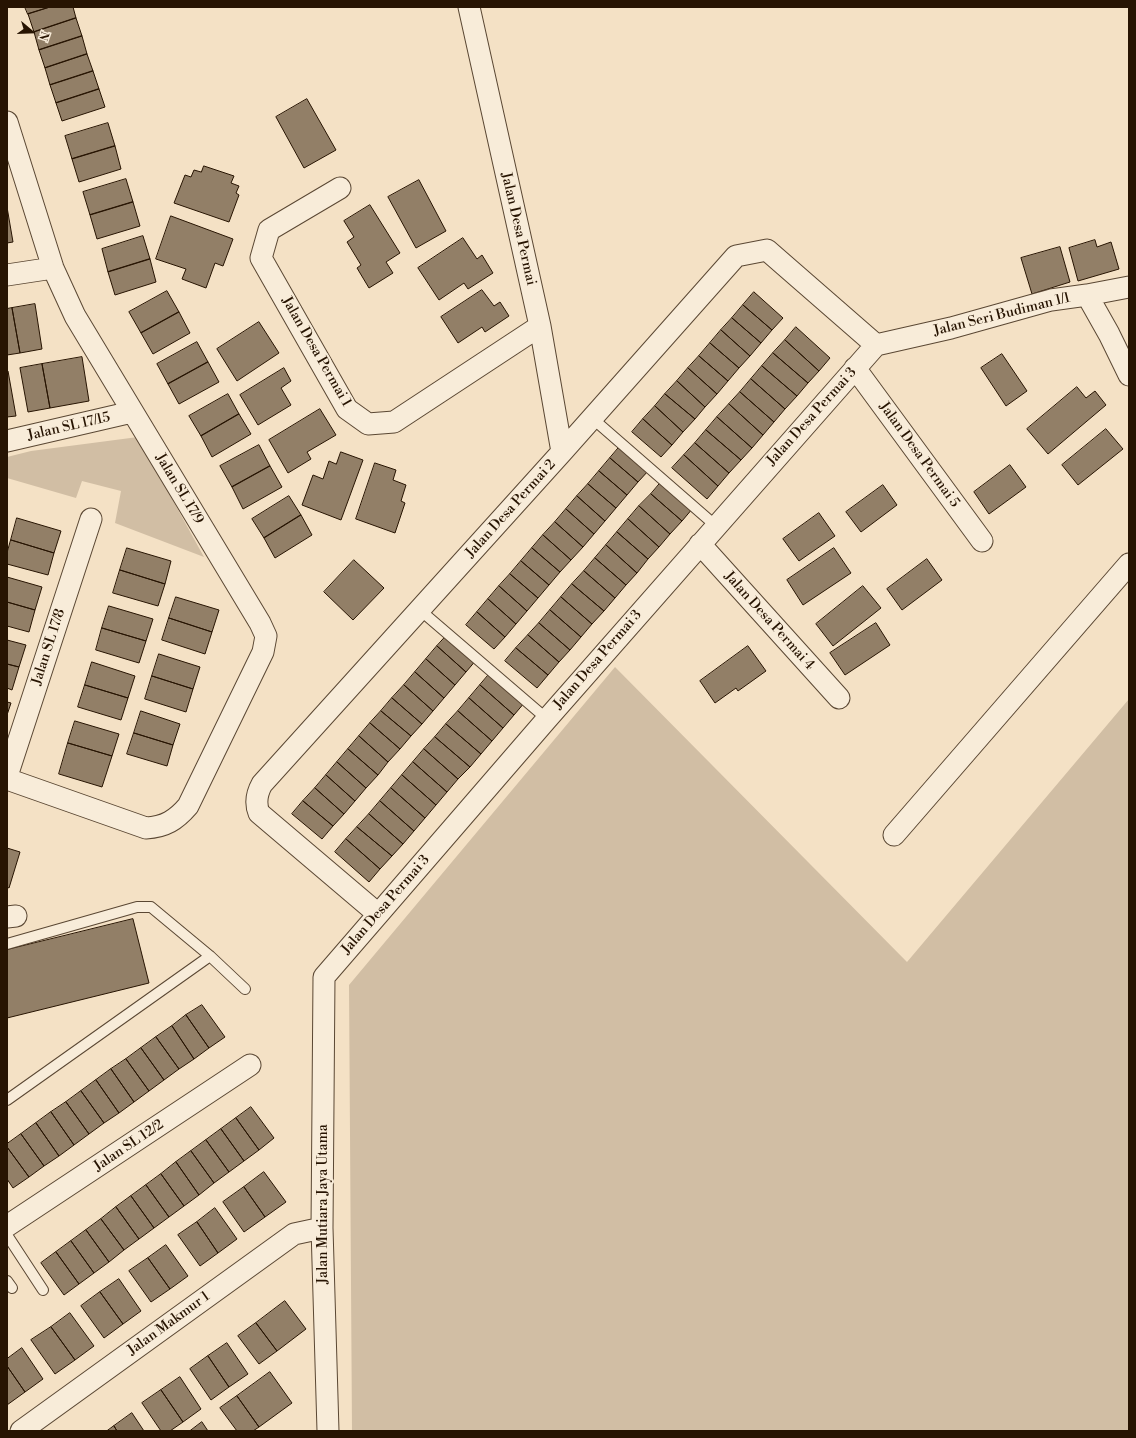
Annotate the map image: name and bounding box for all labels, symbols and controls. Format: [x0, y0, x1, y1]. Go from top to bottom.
north arrow [12, 12, 52, 52]
text: N [35, 30, 51, 42]
street label: Jalan Desa Permai [497, 171, 539, 287]
street label: Jalan Seri Budiman 1/1 [932, 290, 1072, 340]
street label: Jalan Desa Permai 1 [278, 294, 354, 410]
street label: Jalan Desa Permai 3 [764, 364, 860, 470]
street label: Jalan Desa Permai 5 [875, 399, 963, 511]
street label: Jalan SL 17/15 [26, 409, 112, 445]
street label: Jalan SL 17/9 [151, 451, 207, 527]
street label: Jalan Desa Permai 2 [462, 456, 560, 562]
street label: Jalan Desa Permai 4 [720, 568, 818, 674]
street label: Jalan SL 17/8 [29, 607, 69, 687]
street label: Jalan Desa Permai 3 [550, 607, 646, 713]
street label: Jalan Desa Permai 3 [338, 852, 434, 958]
street label: Jalan SL 12/2 [91, 1117, 167, 1175]
street label: Jalan Mutiara Jaya Utama [316, 1124, 332, 1284]
street label: Jalan Makmur 1 [125, 1289, 213, 1359]

